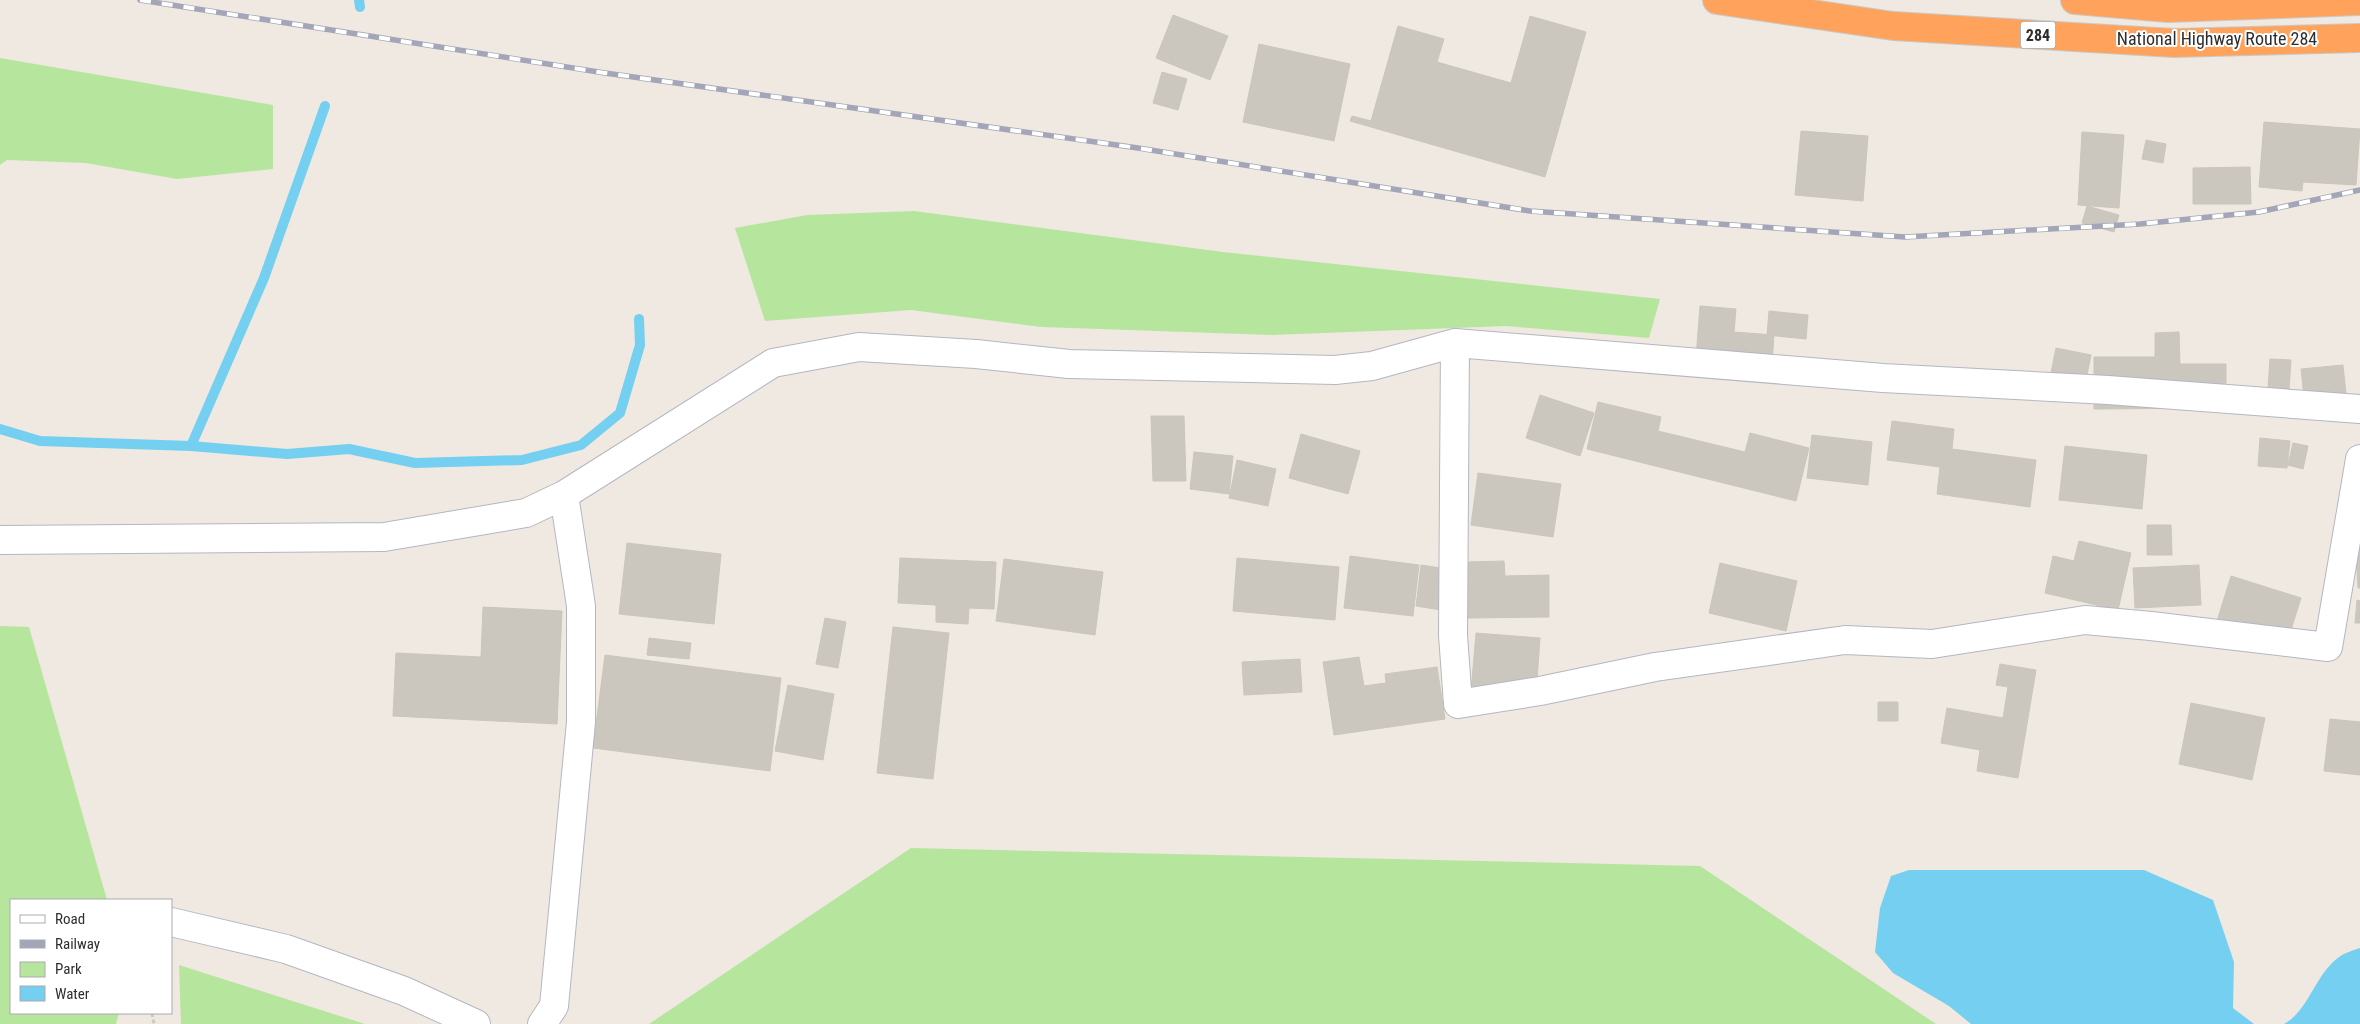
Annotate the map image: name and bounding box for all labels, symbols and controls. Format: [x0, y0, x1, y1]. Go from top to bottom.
road number: 284 [2020, 22, 2056, 48]
street label: National Highway Route 284 [2117, 28, 2317, 49]
legend [10, 899, 172, 1014]
text: Road [55, 910, 85, 928]
text: Railway [55, 935, 100, 953]
text: Park [55, 960, 82, 978]
text: Water [55, 985, 90, 1003]

